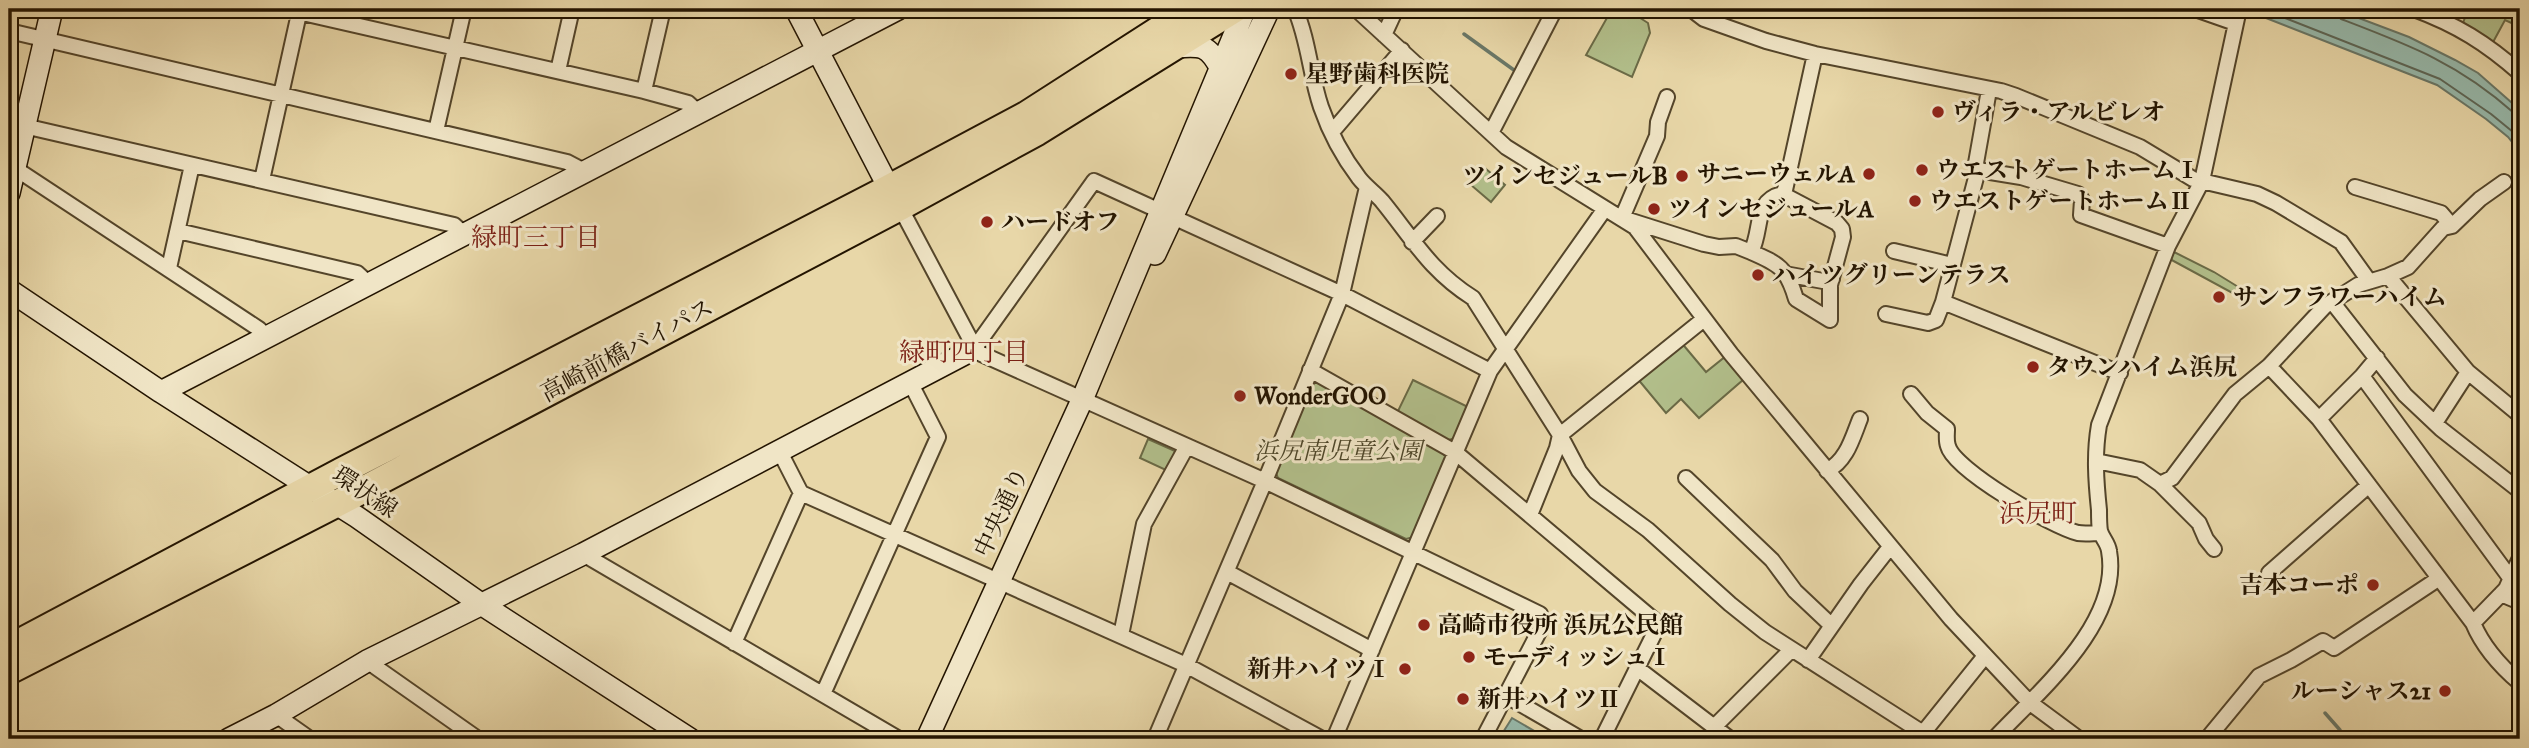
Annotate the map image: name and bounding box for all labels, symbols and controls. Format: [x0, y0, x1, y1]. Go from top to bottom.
place label: 星野歯科医院 [1305, 59, 1449, 89]
marker: 星野歯科医院 [1283, 66, 1299, 82]
place label: ヴィラ・アルビレオ [1952, 97, 2166, 127]
marker: ヴィラ・アルビレオ [1930, 104, 1946, 120]
place label: ウエストゲートホームⅠ [1936, 155, 2200, 185]
place label: サニーウェルA [1697, 159, 1856, 189]
place label: ツインセジュールB [1462, 161, 1668, 191]
marker: ウエストゲートホームⅠ [1914, 162, 1930, 178]
marker: サニーウェルA [1861, 166, 1877, 182]
marker: ツインセジュールB [1674, 168, 1690, 184]
place label: ウエストゲートホームⅡ [1929, 186, 2193, 216]
marker: ウエストゲートホームⅡ [1907, 193, 1923, 209]
place label: ツインセジュールA [1668, 194, 1875, 224]
marker: ツインセジュールA [1646, 201, 1662, 217]
place label: ハードオフ [1001, 207, 1120, 237]
marker: ハードオフ [979, 214, 995, 230]
district label: 緑町三丁目 [471, 221, 601, 253]
place label: ハイツグリーンテラス [1772, 260, 2011, 290]
marker: ハイツグリーンテラス [1750, 267, 1766, 283]
place label: サンフラワーハイム [2233, 282, 2447, 312]
marker: サンフラワーハイム [2211, 289, 2227, 305]
street label: 高崎前橋バイパス [535, 292, 719, 408]
district label: 緑町四丁目 [899, 336, 1029, 368]
place label: タウンハイム浜尻 [2047, 352, 2237, 382]
marker: タウンハイム浜尻 [2025, 359, 2041, 375]
place label: WonderGOO [1254, 381, 1386, 411]
marker: WonderGOO [1232, 388, 1248, 404]
park label: 浜尻南児童公園 [1254, 436, 1426, 466]
street label: 環状線 [327, 459, 403, 525]
street label: 中央通り [967, 462, 1035, 562]
district label: 浜尻町 [1999, 497, 2077, 529]
place label: 吉本コーポ [2239, 570, 2359, 600]
marker: 吉本コーポ [2365, 577, 2381, 593]
place label: 高崎市役所 浜尻公民館 [1438, 610, 1683, 640]
marker: 高崎市役所 浜尻公民館 [1416, 617, 1432, 633]
place label: モーディッシュⅠ [1483, 642, 1672, 672]
marker: モーディッシュⅠ [1461, 649, 1477, 665]
place label: 新井ハイツⅠ [1247, 654, 1391, 684]
marker: 新井ハイツⅠ [1397, 661, 1413, 677]
place label: ルーシャス21 [2291, 676, 2432, 706]
marker: ルーシャス21 [2437, 683, 2453, 699]
place label: 新井ハイツⅡ [1477, 684, 1621, 714]
marker: 新井ハイツⅡ [1455, 691, 1471, 707]

